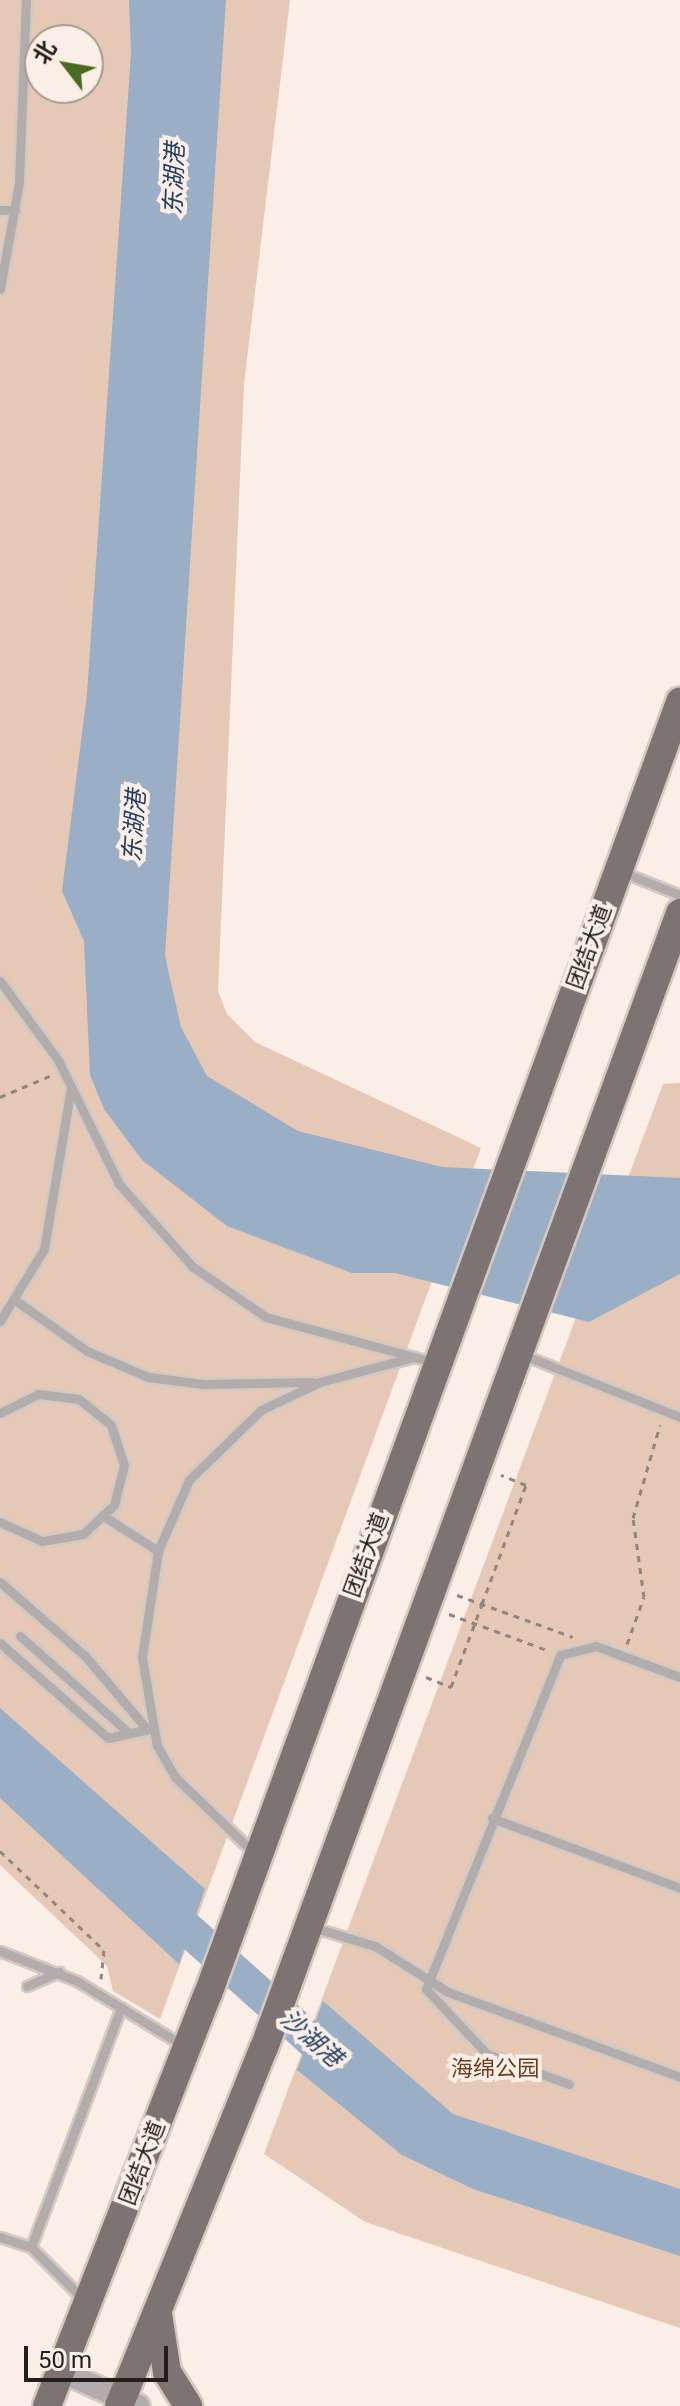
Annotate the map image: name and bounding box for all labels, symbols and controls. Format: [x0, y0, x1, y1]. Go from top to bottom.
north arrow [24, 24, 104, 104]
text: 北 [28, 37, 61, 68]
water label: 东湖港 [159, 143, 191, 215]
water label: 东湖港 [118, 789, 152, 863]
street label: 团结大道 [562, 901, 616, 993]
street label: 团结大道 [339, 1509, 393, 1601]
water label: 沙湖港 [274, 2005, 348, 2073]
park label: 海绵公园 [451, 2056, 539, 2082]
street label: 团结大道 [114, 2117, 170, 2209]
scale bar [28, 2330, 172, 2380]
text: 50 m [38, 2346, 92, 2374]

